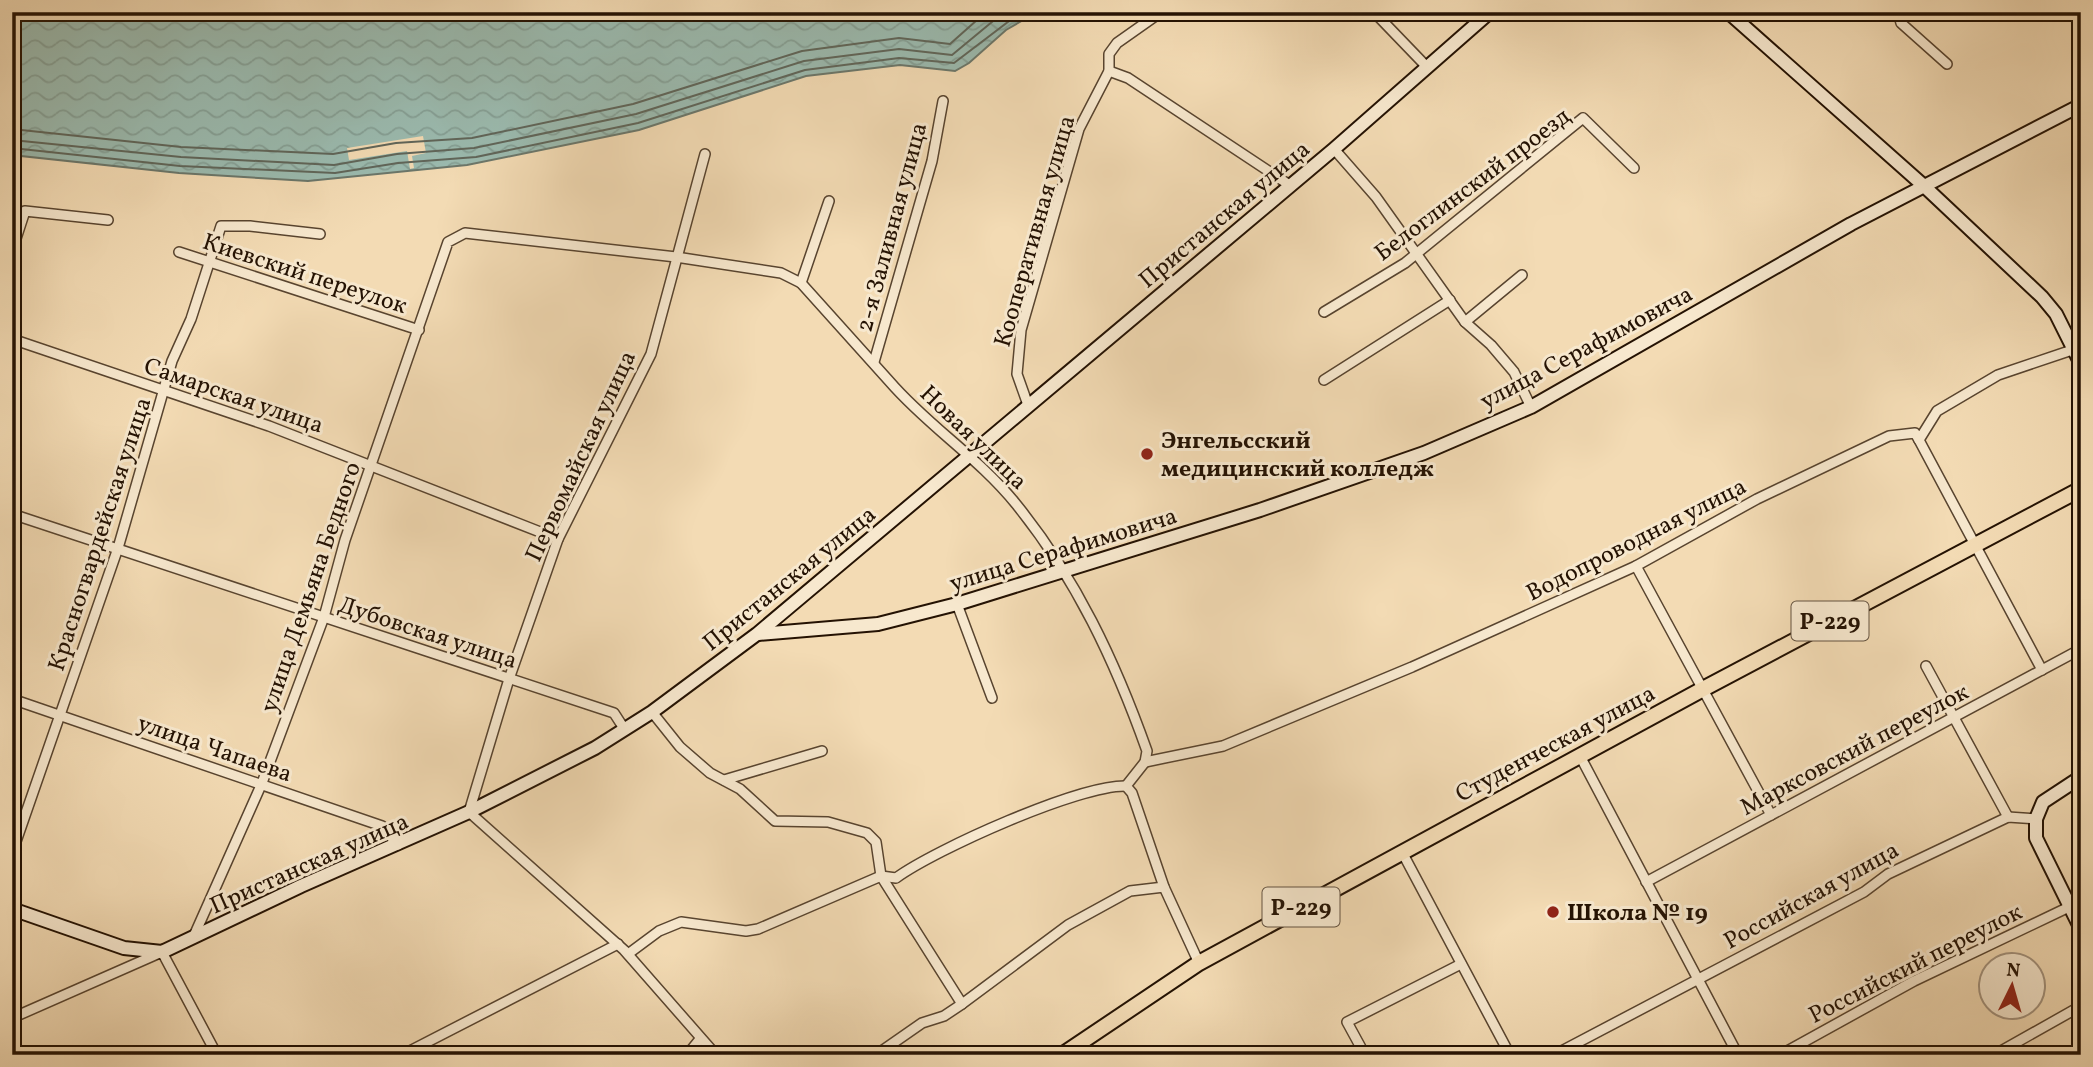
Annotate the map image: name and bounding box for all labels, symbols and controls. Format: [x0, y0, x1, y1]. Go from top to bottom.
street label: Белоглинский проезд [1368, 100, 1579, 271]
street label: Кооперативная улица [987, 112, 1085, 351]
street label: 2-я Заливная улица [849, 119, 937, 336]
street label: Пристанская улица [1132, 134, 1318, 297]
street label: Киевский переулок [198, 226, 411, 324]
street label: улица Серафимовича [1474, 278, 1699, 419]
street label: Первомайская улица [518, 346, 646, 568]
street label: Самарская улица [139, 350, 328, 444]
street label: Новая улица [911, 378, 1034, 499]
street label: Красногвардейская улица [41, 393, 161, 676]
place label: Энгельсский медицинский колледж [1161, 425, 1434, 487]
marker: Энгельсский медицинский колледж [1139, 446, 1155, 462]
street label: улица Демьяна Бедного [253, 458, 371, 718]
street label: Водопроводная улица [1521, 470, 1753, 611]
street label: Пристанская улица [696, 499, 884, 660]
street label: улица Серафимовича [945, 500, 1182, 602]
street label: Дубовская улица [334, 589, 521, 679]
road number: Р-229 [1792, 601, 1868, 640]
street label: Марксовский переулок [1735, 676, 1975, 825]
street label: Студенческая улица [1450, 678, 1662, 812]
street label: улица Чапаева [132, 707, 296, 792]
street label: Пристанская улица [205, 806, 415, 924]
street label: Российская улица [1718, 834, 1906, 959]
road number: Р-229 [1262, 888, 1340, 926]
street label: Российский переулок [1803, 896, 2029, 1033]
place label: Школа № 19 [1567, 897, 1708, 931]
marker: Школа № 19 [1545, 904, 1561, 920]
north arrow [1978, 951, 2048, 1021]
text: N [2005, 958, 2022, 985]

